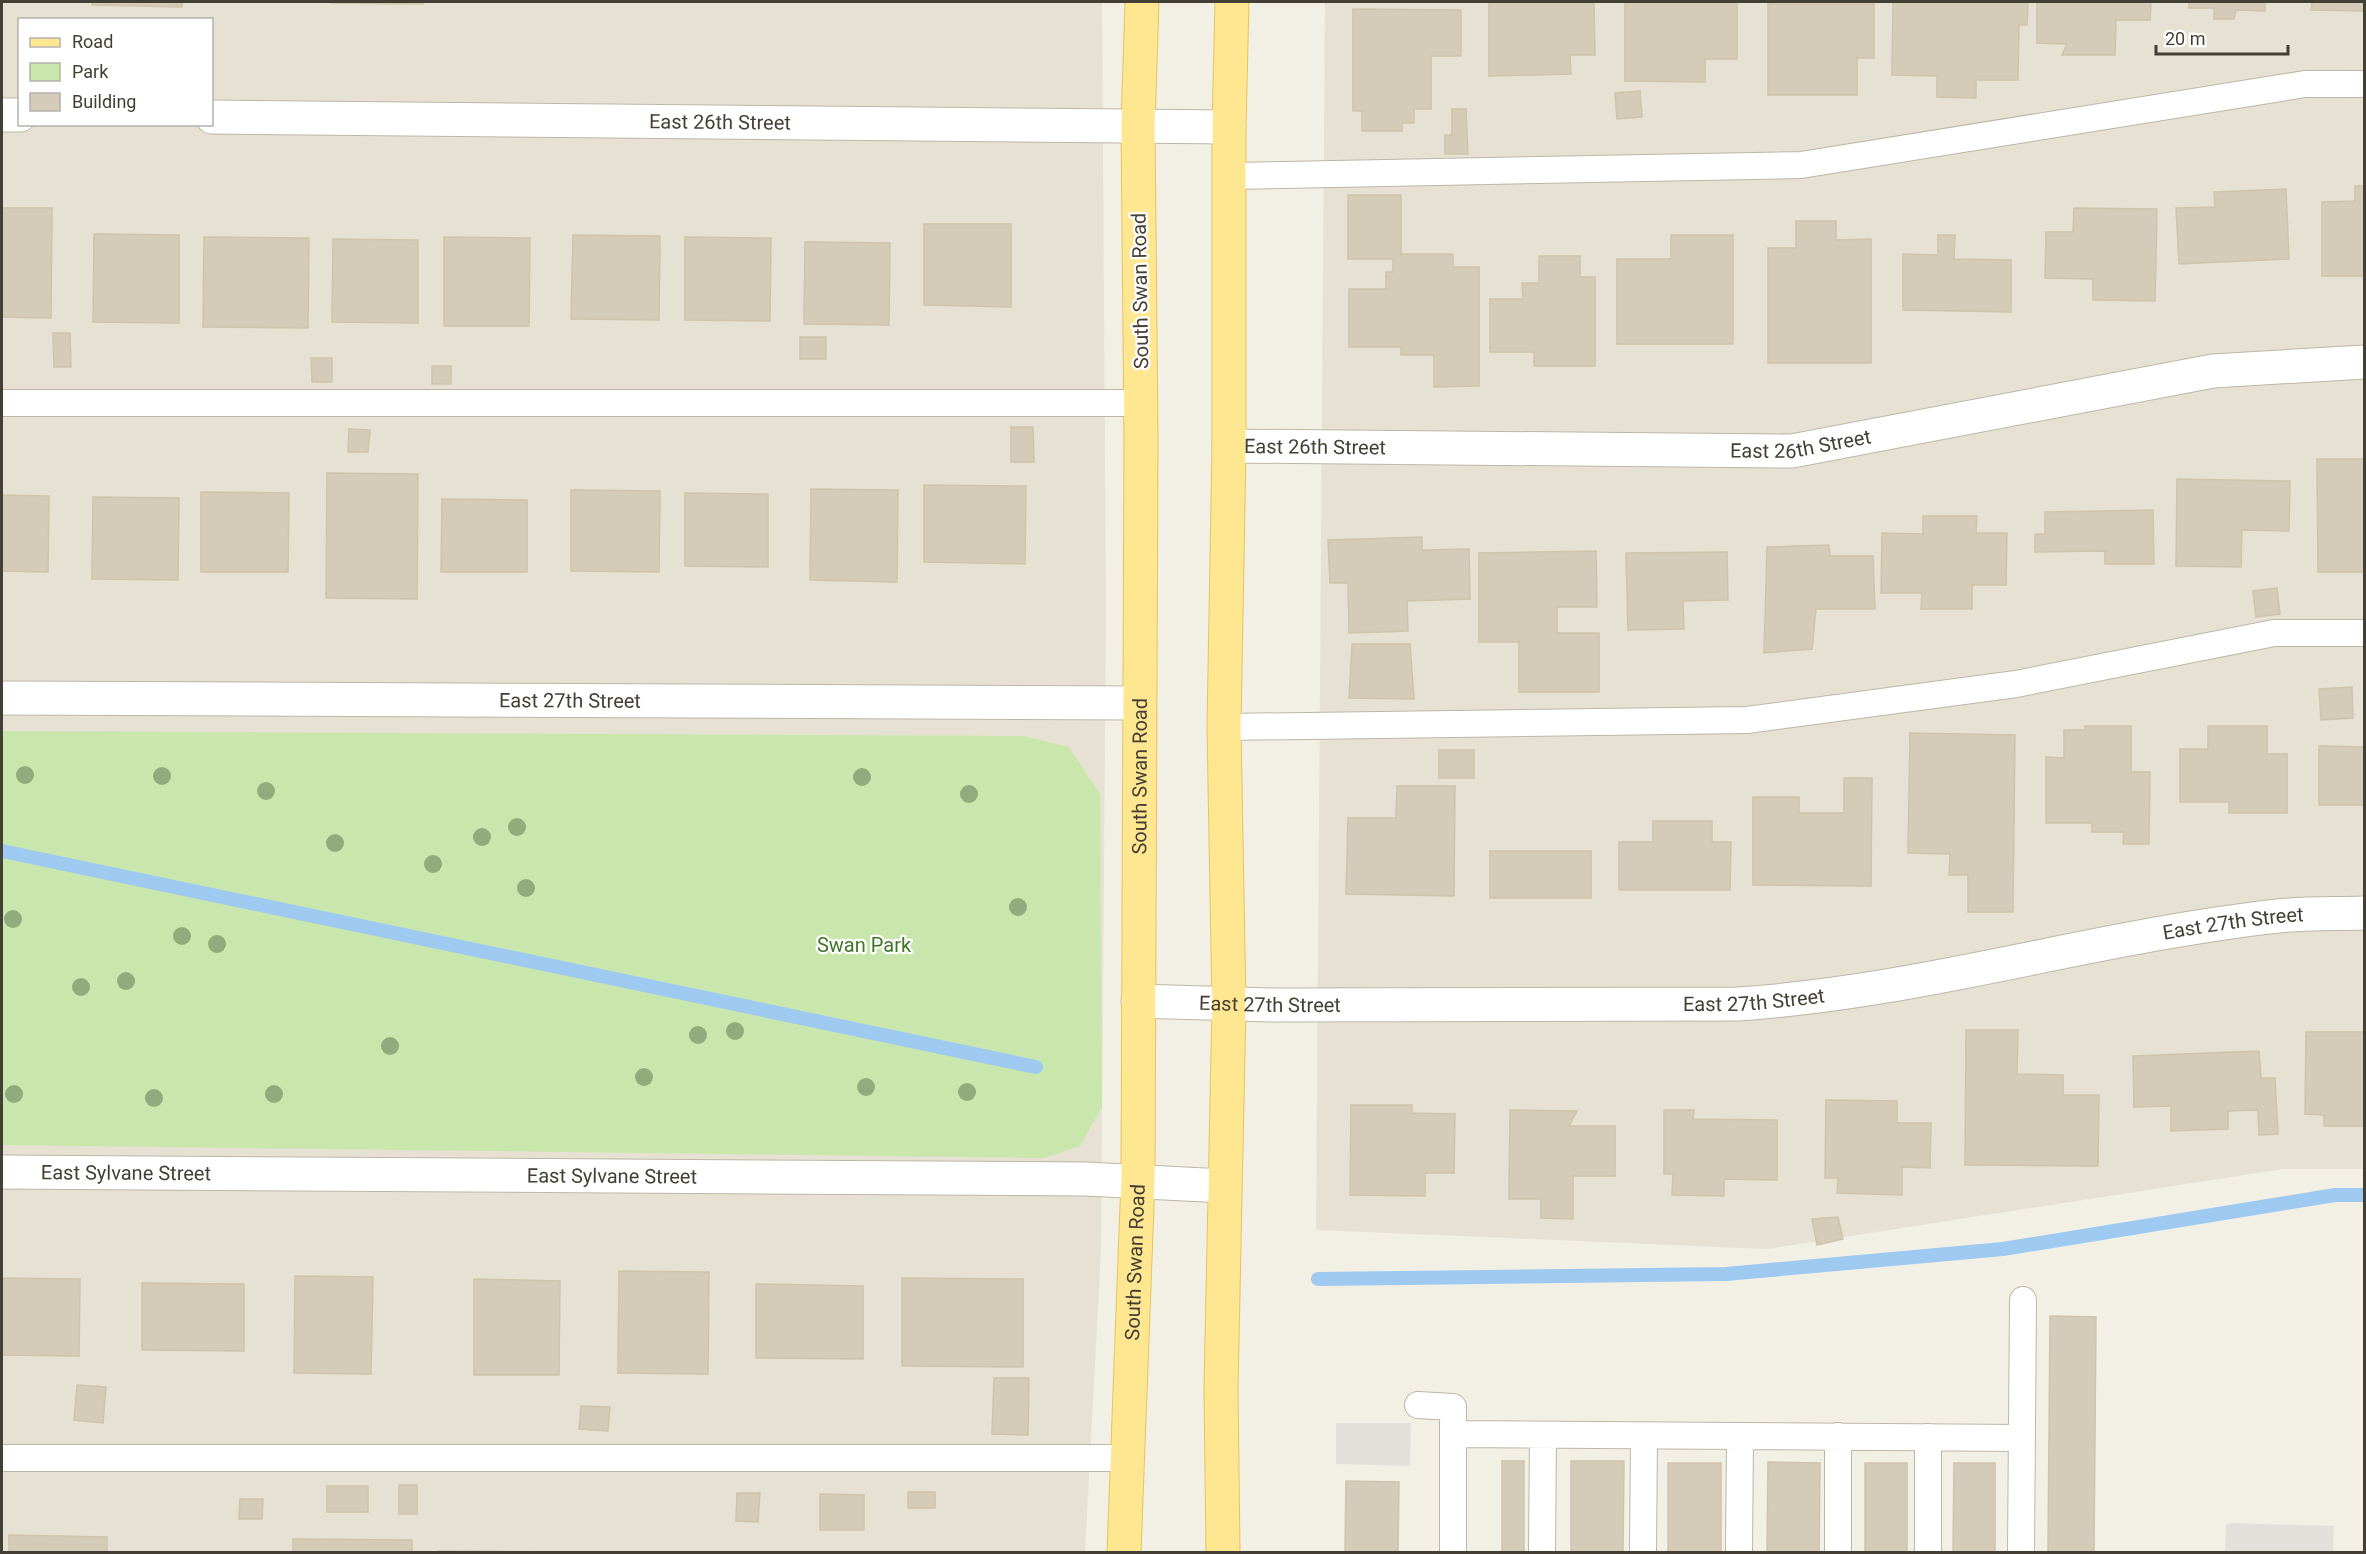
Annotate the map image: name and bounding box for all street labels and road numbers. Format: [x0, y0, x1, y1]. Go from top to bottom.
street label: East 26th Street [649, 109, 791, 135]
street label: South Swan Road [1127, 213, 1153, 369]
street label: East 26th Street [1730, 424, 1873, 463]
street label: East 26th Street [1244, 434, 1386, 459]
street label: East 27th Street [499, 688, 641, 713]
street label: South Swan Road [1127, 698, 1152, 855]
street label: East 27th Street [2161, 902, 2304, 945]
street label: East 27th Street [1683, 983, 1826, 1016]
street label: East 27th Street [1199, 991, 1341, 1017]
street label: East Sylvane Street [41, 1160, 211, 1185]
street label: East Sylvane Street [527, 1163, 697, 1188]
street label: South Swan Road [1120, 1184, 1150, 1341]

